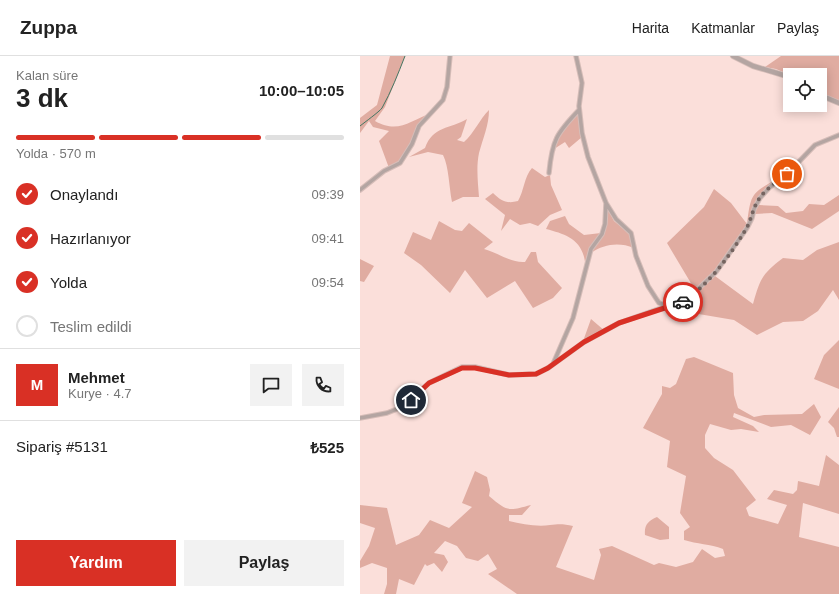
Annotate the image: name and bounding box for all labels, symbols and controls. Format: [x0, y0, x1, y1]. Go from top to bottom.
text: Zuppa [20, 17, 77, 38]
text: Harita [632, 20, 669, 36]
text: Katmanlar [691, 20, 755, 36]
text: Paylaş [777, 20, 819, 36]
text: Kalan süre [16, 68, 78, 83]
map controls [783, 68, 827, 112]
button: locate [783, 68, 827, 112]
text: 10:00–10:05 [259, 82, 344, 99]
text: 3 dk [16, 83, 68, 113]
text: Yolda · 570 m [16, 146, 96, 161]
pin [770, 157, 804, 191]
icon: bag [776, 163, 798, 185]
icon: check [16, 183, 38, 205]
text: Onaylandı [50, 186, 118, 203]
text: 09:39 [311, 187, 344, 202]
icon: check [16, 227, 38, 249]
text: Hazırlanıyor [50, 230, 131, 247]
text: 09:41 [311, 231, 344, 246]
icon: check [16, 271, 38, 293]
text: Yolda [50, 274, 87, 291]
text: 09:54 [311, 275, 344, 290]
courier [663, 282, 703, 322]
icon: car [672, 291, 694, 313]
text: Teslim edildi [50, 318, 132, 335]
button: chat [250, 364, 292, 406]
button: phone [302, 364, 344, 406]
text: Mehmet [68, 369, 125, 386]
text: M [31, 376, 43, 393]
pin [394, 383, 428, 417]
text: Kurye · 4.7 [68, 386, 132, 401]
icon: home [400, 389, 422, 411]
text: Sipariş #5131 [16, 438, 108, 455]
text: ₺525 [310, 439, 344, 456]
button: Yardım [16, 540, 176, 586]
button: Paylaş [184, 540, 344, 586]

